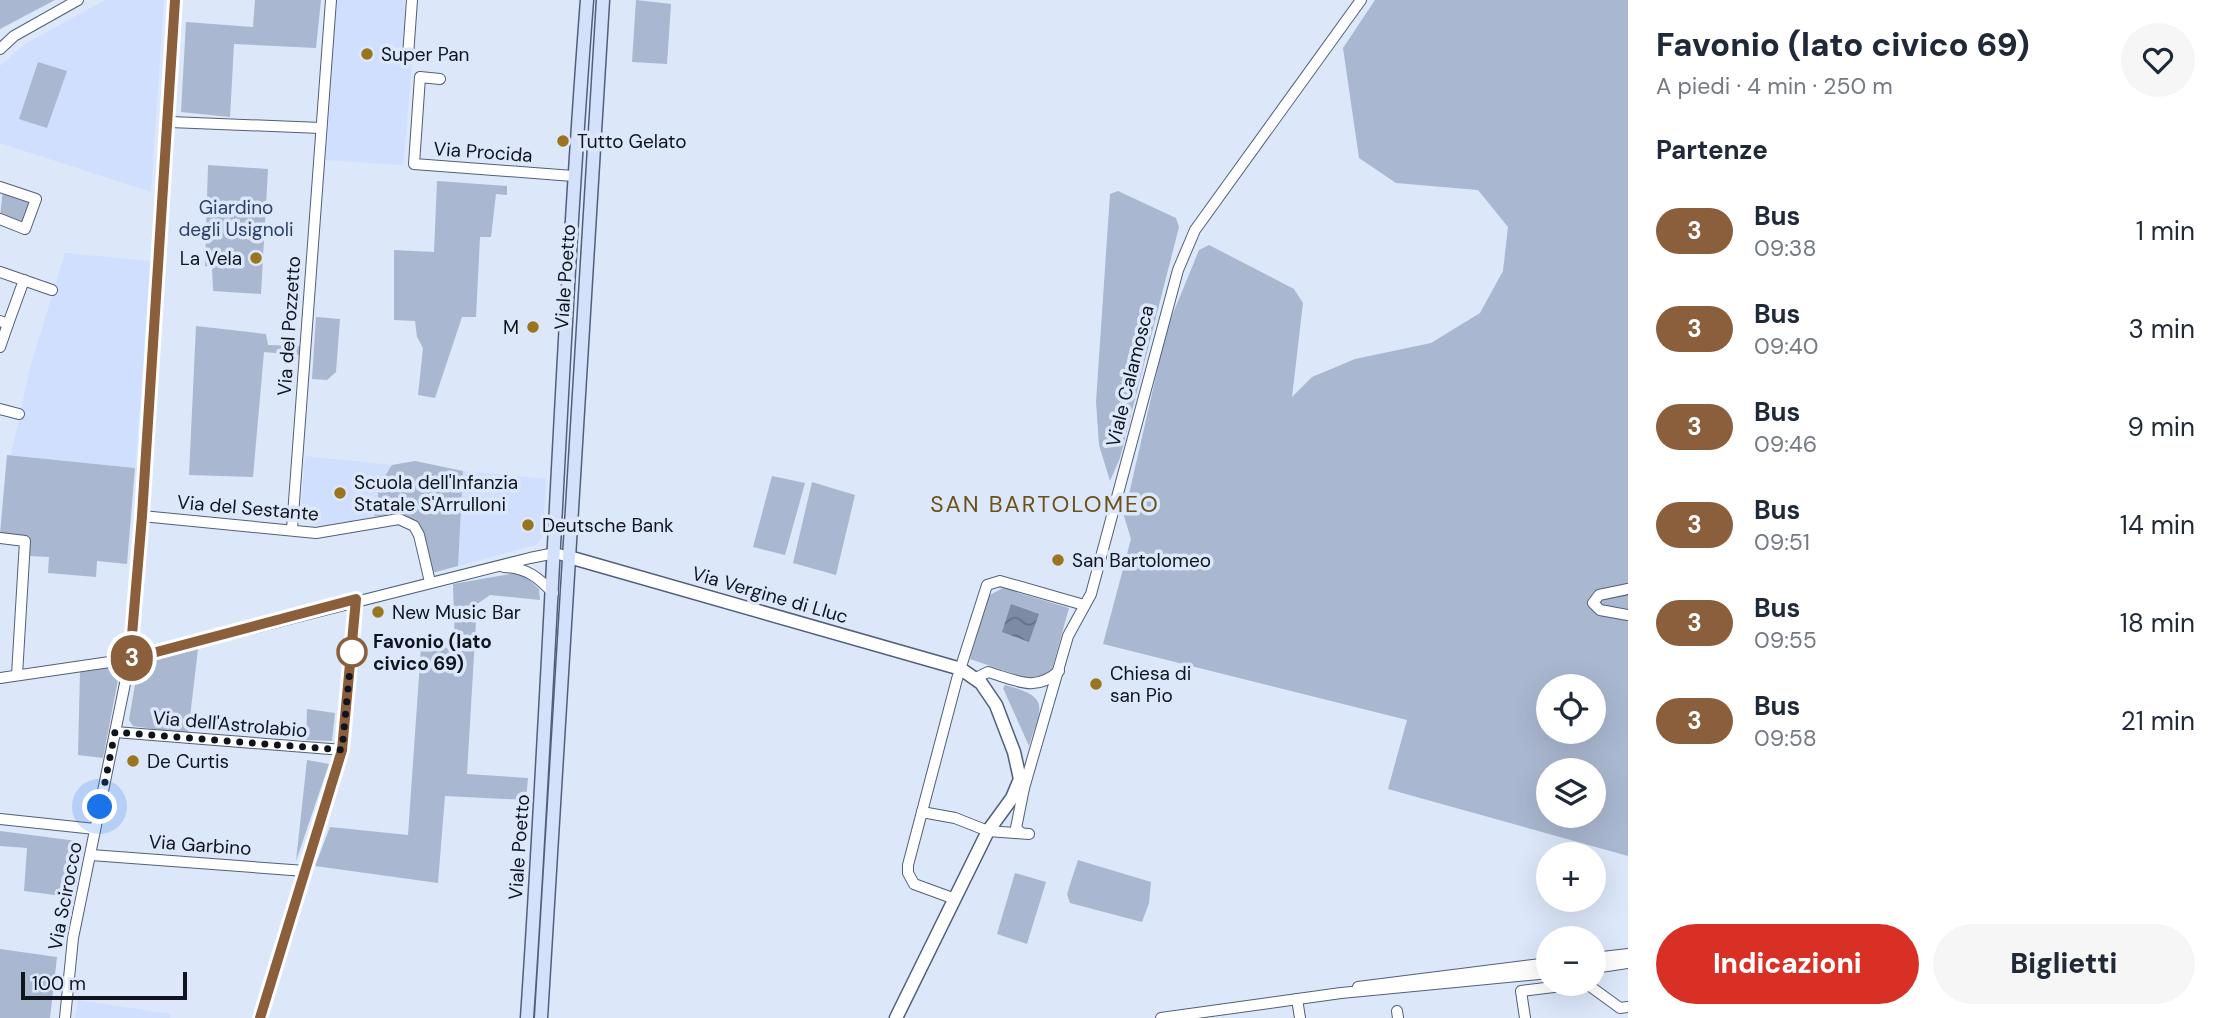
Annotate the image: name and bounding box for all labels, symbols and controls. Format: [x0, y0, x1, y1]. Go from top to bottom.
text: Favonio (lato civico 69) [1656, 23, 2030, 66]
button: heart [2121, 23, 2195, 97]
place label: Super Pan [381, 42, 470, 67]
marker: Super Pan [359, 46, 375, 62]
text: A piedi · 4 min · 250 m [1656, 71, 1893, 101]
place label: Tutto Gelato [577, 129, 687, 154]
marker: Tutto Gelato [555, 133, 571, 149]
text: Partenze [1656, 133, 1768, 167]
street label: Via Procida [433, 136, 533, 168]
park label: Giardino degli Usignoli [178, 195, 294, 242]
text: Bus [1754, 199, 1800, 233]
text: 1 min [2136, 214, 2195, 248]
text: 3 [1687, 215, 1702, 246]
street label: Viale Poetto [549, 223, 581, 331]
text: 09:38 [1754, 233, 1816, 263]
place label: La Vela [180, 246, 242, 271]
marker: La Vela [248, 250, 264, 266]
street label: Via del Pozzetto [272, 255, 306, 397]
text: Bus [1754, 297, 1800, 331]
street label: Viale Calamosca [1100, 303, 1160, 449]
text: 3 min [2128, 312, 2195, 346]
text: 3 [1687, 313, 1702, 344]
place label: M [503, 315, 519, 340]
marker: M [525, 319, 541, 335]
text: 09:40 [1754, 331, 1819, 361]
text: Bus [1754, 395, 1800, 429]
text: 9 min [2127, 410, 2195, 444]
text: 3 [1687, 411, 1702, 442]
text: 09:46 [1754, 429, 1817, 459]
place label: Scuola dell'Infanzia Statale S'Arrulloni [354, 470, 518, 517]
marker: Scuola dell'Infanzia Statale S'Arrulloni [332, 485, 348, 501]
street label: Via del Sestante [176, 489, 320, 527]
district label: SAN BARTOLOMEO [930, 489, 1160, 519]
text: Bus [1754, 493, 1800, 527]
text: 14 min [2120, 508, 2195, 542]
text: 3 [1687, 509, 1702, 540]
place label: Deutsche Bank [542, 513, 674, 538]
marker: Deutsche Bank [520, 517, 536, 533]
text: 09:51 [1754, 527, 1810, 557]
place label: San Bartolomeo [1072, 548, 1211, 573]
marker: San Bartolomeo [1050, 552, 1066, 568]
street label: Via Vergine di Lluc [689, 561, 851, 629]
text: Bus [1754, 591, 1800, 625]
place label: New Music Bar [392, 600, 521, 625]
marker: New Music Bar [370, 604, 386, 620]
text: 18 min [2120, 606, 2195, 640]
text: 3 [1687, 607, 1702, 638]
text: 09:55 [1754, 625, 1817, 655]
place label: Favonio (lato civico 69) [373, 629, 492, 676]
line badge: 3 [109, 635, 155, 681]
marker: Favonio (lato civico 69) [337, 637, 367, 667]
text: 3 [125, 642, 139, 673]
place label: Chiesa di san Pio [1110, 661, 1191, 708]
map controls [1536, 674, 1606, 996]
button: locate [1536, 674, 1606, 744]
marker: Chiesa di san Pio [1088, 676, 1104, 692]
text: Bus [1754, 689, 1800, 723]
text: 21 min [2121, 704, 2195, 738]
street label: Via dell'Astrolabio [152, 705, 308, 743]
text: 3 [1687, 705, 1702, 736]
text: 09:58 [1754, 723, 1817, 753]
place label: De Curtis [147, 749, 229, 774]
marker: De Curtis [125, 753, 141, 769]
button: layers [1536, 758, 1606, 828]
your location [82, 789, 117, 824]
street label: Viale Poetto [503, 793, 535, 901]
street label: Via Garbino [148, 829, 252, 861]
street label: Via Scirocco [42, 840, 88, 952]
button: + [1536, 842, 1606, 912]
button: Indicazioni [1656, 924, 1919, 1004]
button: Biglietti [1933, 924, 2195, 1004]
button: − [1536, 926, 1606, 996]
scale bar [21, 969, 187, 1001]
text: 100 m [32, 971, 86, 996]

